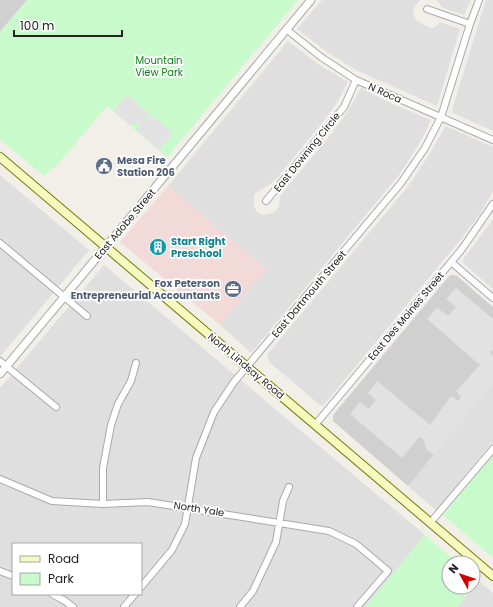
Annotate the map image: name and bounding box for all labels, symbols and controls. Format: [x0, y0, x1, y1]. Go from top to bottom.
scale bar [14, 12, 122, 38]
text: 100 m [20, 17, 54, 34]
park label: Mountain View Park [135, 53, 184, 80]
street label: N Roca [366, 79, 404, 107]
street label: East Downing Circle [270, 109, 344, 195]
place label: Mesa Fire Station 206 [117, 153, 175, 180]
public building icon: Mesa Fire Station 206 [94, 156, 114, 176]
street label: East Adobe Street [91, 185, 159, 263]
place label: Start Right Preschool [171, 234, 226, 261]
building icon: Start Right Preschool [148, 237, 168, 257]
street label: East Dartmouth Street [268, 247, 350, 341]
street label: East Des Moines Street [364, 268, 448, 364]
place label: Fox Peterson Entrepreneurial Accountants [71, 276, 220, 303]
office icon: Fox Peterson Entrepreneurial Accountants [223, 279, 243, 299]
street label: North Lindsay Road [204, 329, 288, 403]
street label: North Yale [173, 498, 225, 520]
legend [12, 543, 142, 595]
text: Road [48, 550, 79, 567]
north arrow [441, 555, 481, 595]
text: N [445, 560, 462, 577]
text: Park [48, 570, 75, 587]

